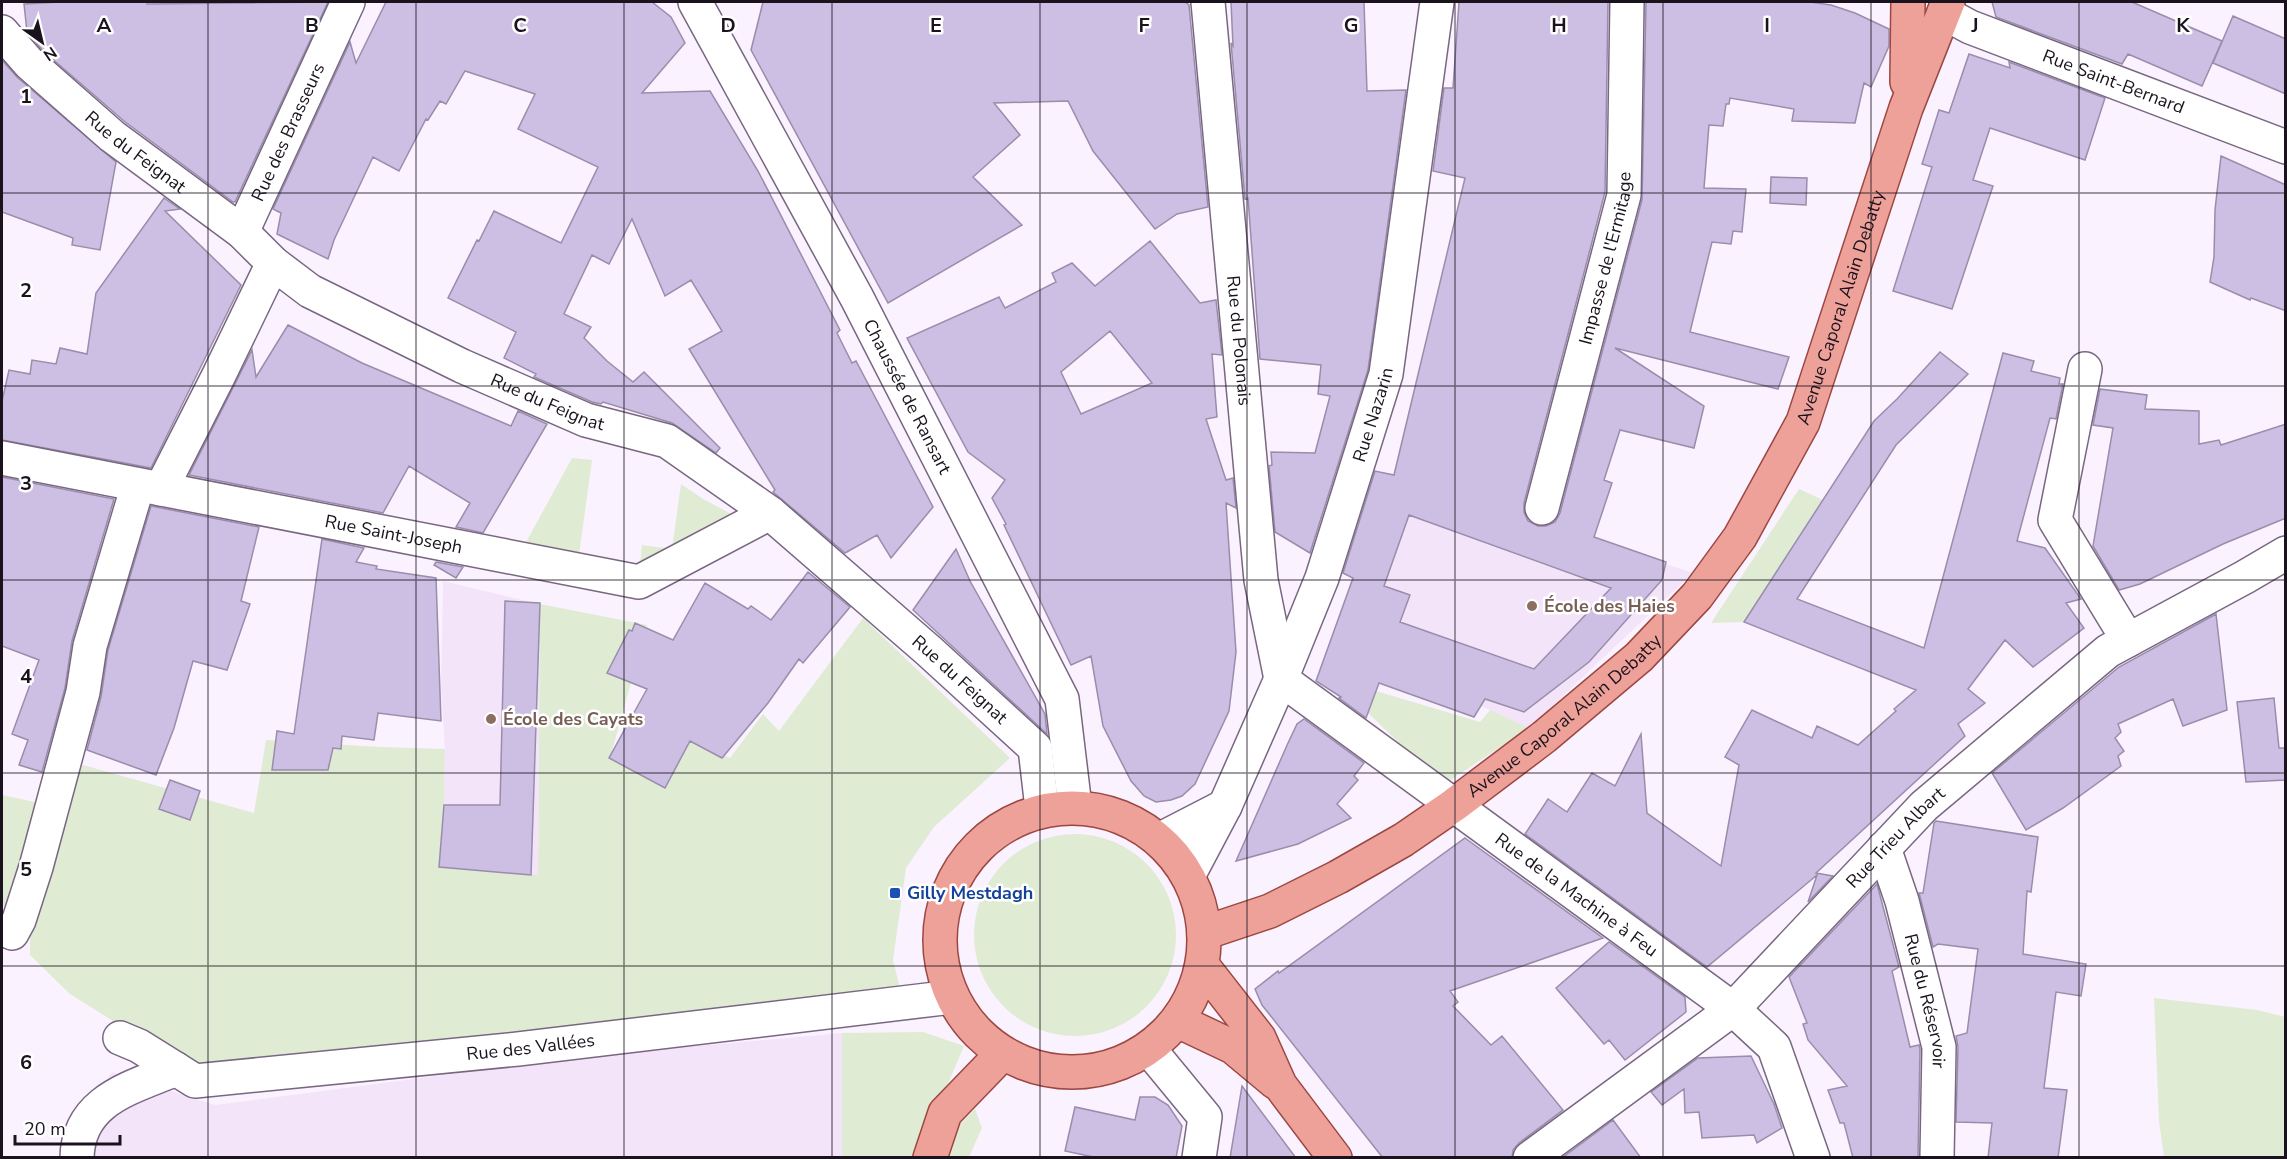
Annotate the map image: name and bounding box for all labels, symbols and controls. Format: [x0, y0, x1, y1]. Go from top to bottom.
north arrow [12, 12, 72, 72]
text: A [97, 12, 112, 39]
text: B [305, 12, 319, 39]
text: C [513, 12, 527, 39]
text: D [720, 12, 736, 39]
text: E [930, 12, 942, 39]
text: F [1138, 12, 1150, 39]
text: G [1344, 12, 1358, 39]
text: H [1551, 12, 1567, 39]
text: I [1764, 12, 1770, 39]
text: J [1970, 12, 1979, 39]
text: K [2176, 12, 2190, 39]
text: N [39, 41, 61, 66]
street label: Rue Saint-Bernard [2039, 44, 2188, 119]
street label: Rue des Brasseurs [246, 59, 330, 205]
text: 1 [20, 83, 32, 110]
street label: Rue du Feignat [80, 106, 191, 199]
street label: Impasse de l'Ermitage [1573, 172, 1636, 347]
street label: Avenue Caporal Alain Debatty [1791, 186, 1890, 428]
street label: Rue du Polonais [1221, 274, 1257, 407]
text: 2 [20, 277, 32, 304]
street label: Chaussée de Ransart [858, 315, 957, 479]
street label: Rue Nazarin [1347, 366, 1399, 465]
street label: Rue du Feignat [487, 368, 608, 436]
text: 3 [20, 470, 32, 497]
street label: Rue Saint-Joseph [323, 509, 464, 559]
place label: École des Haies [1544, 594, 1675, 618]
marker: École des Haies [1525, 599, 1539, 613]
street label: Avenue Caporal Alain Debatty [1462, 628, 1667, 803]
street label: Rue du Feignat [907, 630, 1013, 730]
text: 4 [20, 663, 32, 690]
place label: École des Cayats [503, 707, 644, 731]
marker: École des Cayats [484, 712, 498, 726]
street label: Rue Trieu Albart [1841, 781, 1950, 893]
street label: Rue de la Machine à Feu [1490, 827, 1663, 962]
text: 5 [20, 856, 32, 883]
place label: Gilly Mestdagh [907, 881, 1033, 905]
marker: Gilly Mestdagh [888, 886, 902, 900]
street label: Rue du Réservoir [1899, 931, 1951, 1069]
street label: Rue des Vallées [465, 1028, 596, 1066]
text: 6 [20, 1049, 32, 1076]
scale bar [15, 1108, 120, 1146]
text: 20 m [24, 1117, 66, 1141]

